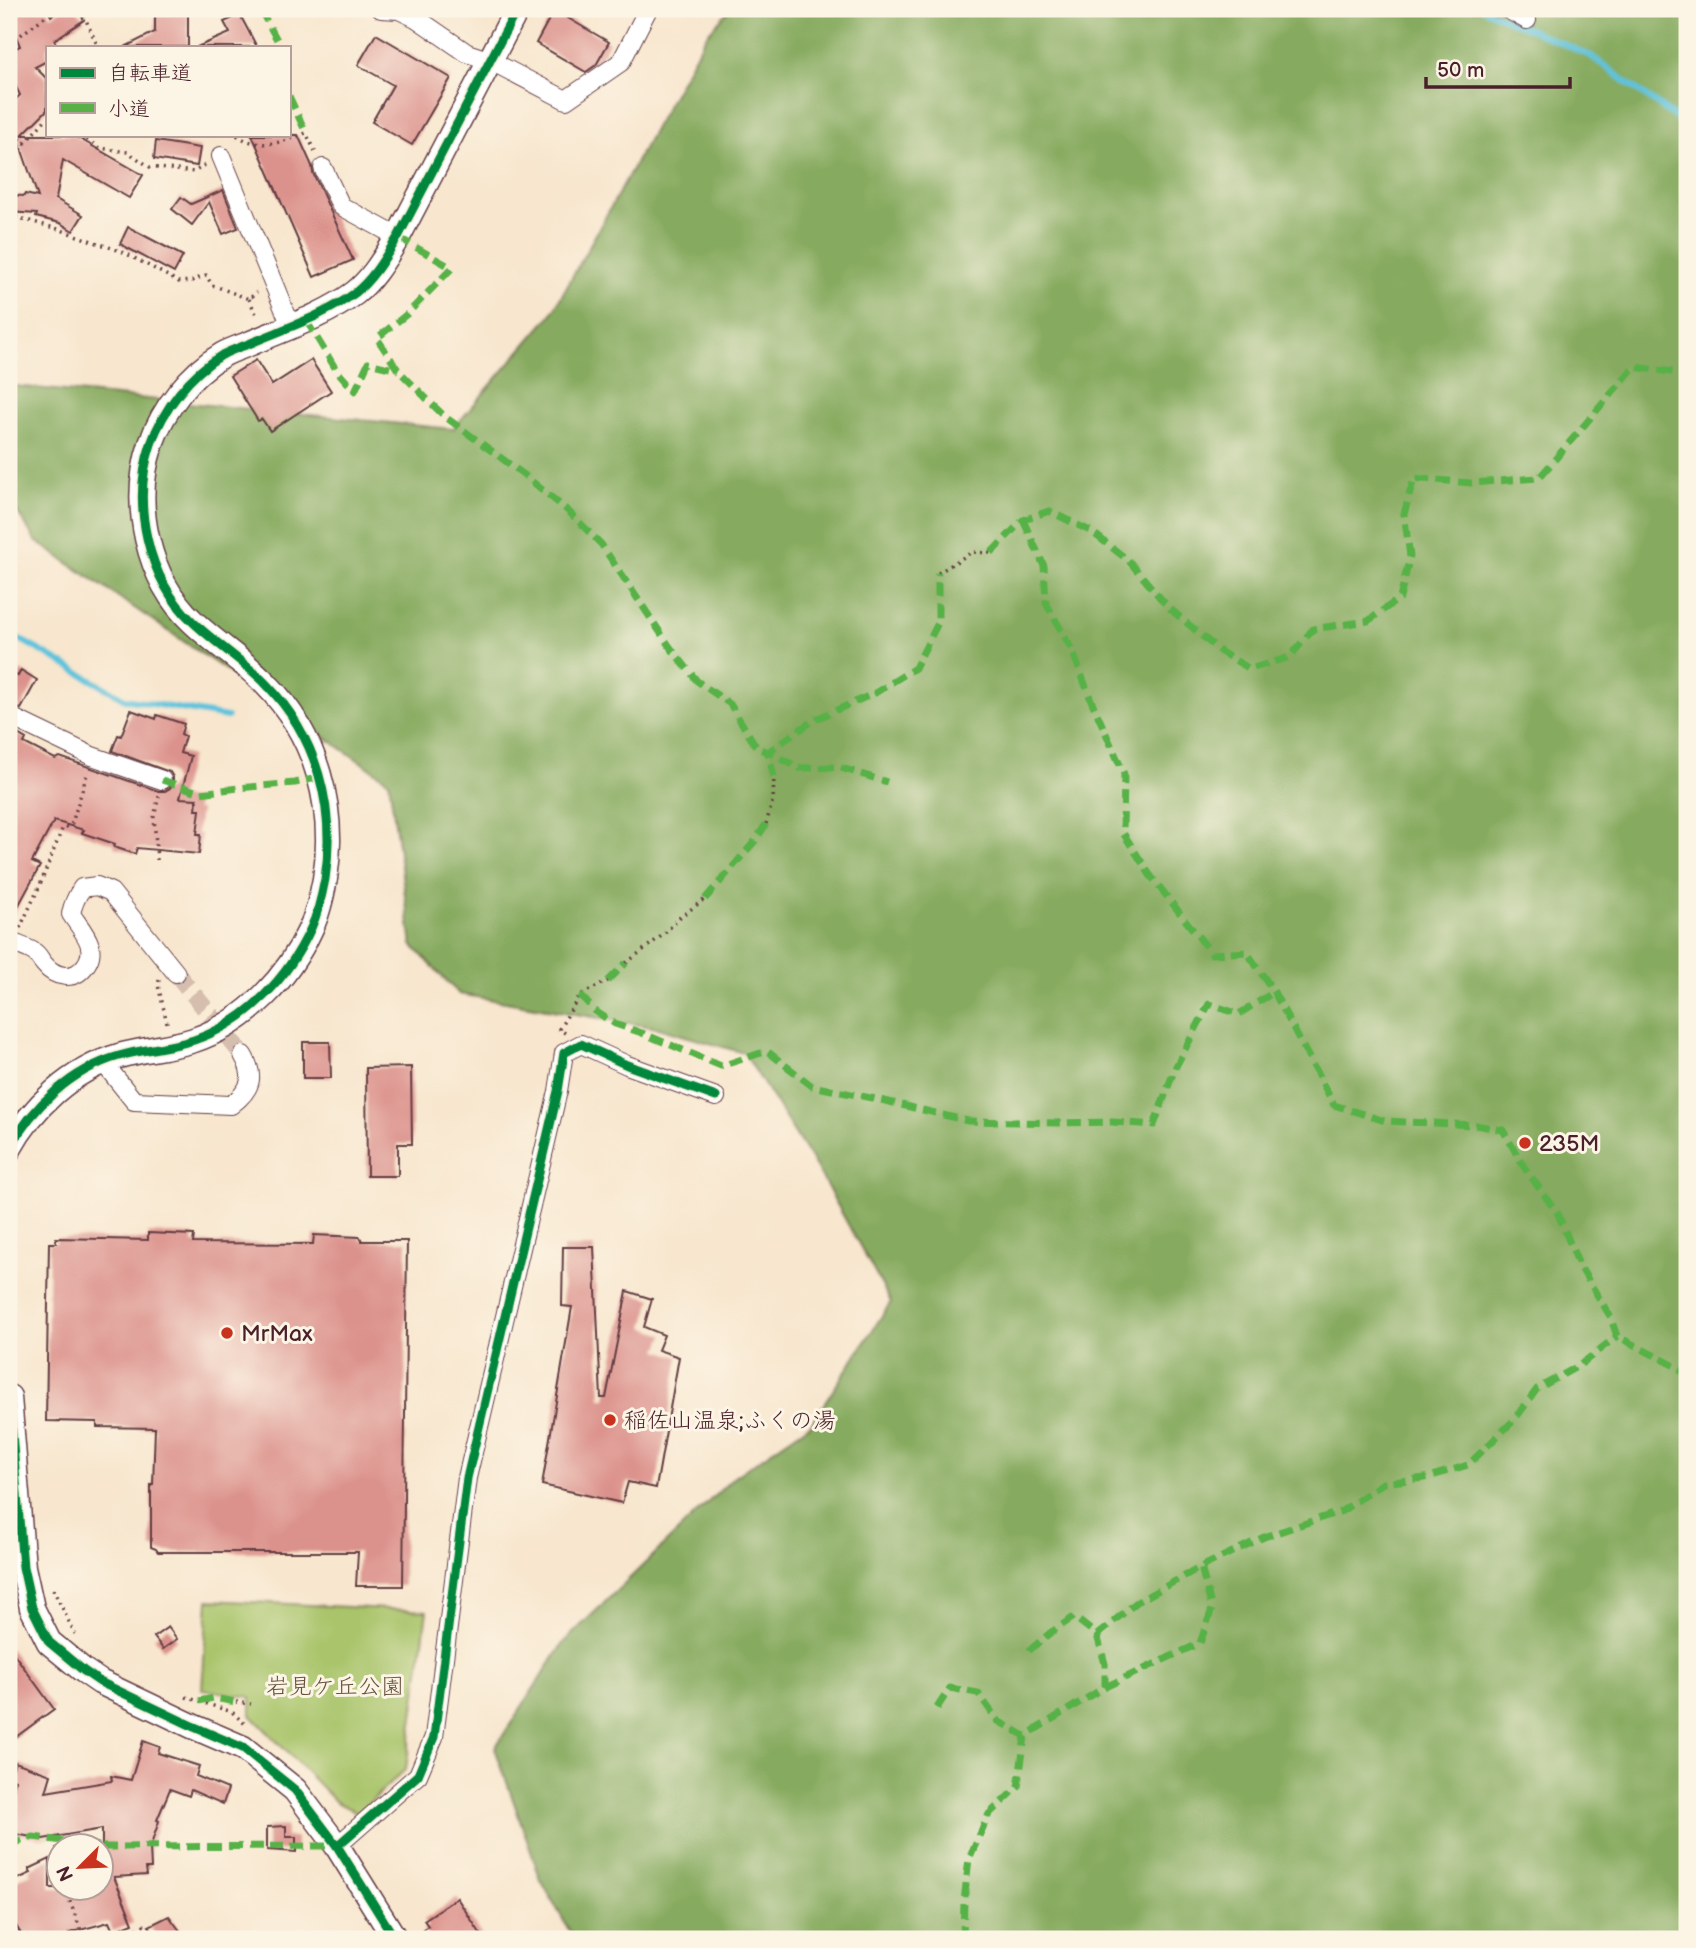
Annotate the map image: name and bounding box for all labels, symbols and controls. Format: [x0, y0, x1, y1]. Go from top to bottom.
legend [46, 46, 290, 136]
scale bar [1426, 46, 1570, 90]
text: 50 m [1437, 58, 1484, 83]
text: 自転車道 [108, 61, 192, 86]
text: 小道 [108, 97, 150, 122]
place label: 235M [1539, 1130, 1599, 1158]
marker: 235M [1517, 1135, 1533, 1151]
place label: MrMax [241, 1320, 313, 1348]
marker: MrMax [219, 1325, 235, 1341]
place label: 稲佐山温泉;ふくの湯 [624, 1407, 836, 1435]
marker: 稲佐山温泉;ふくの湯 [602, 1412, 618, 1428]
park label: 岩見ケ丘公園 [266, 1673, 404, 1701]
north arrow [46, 1832, 116, 1902]
text: N [52, 1862, 79, 1885]

